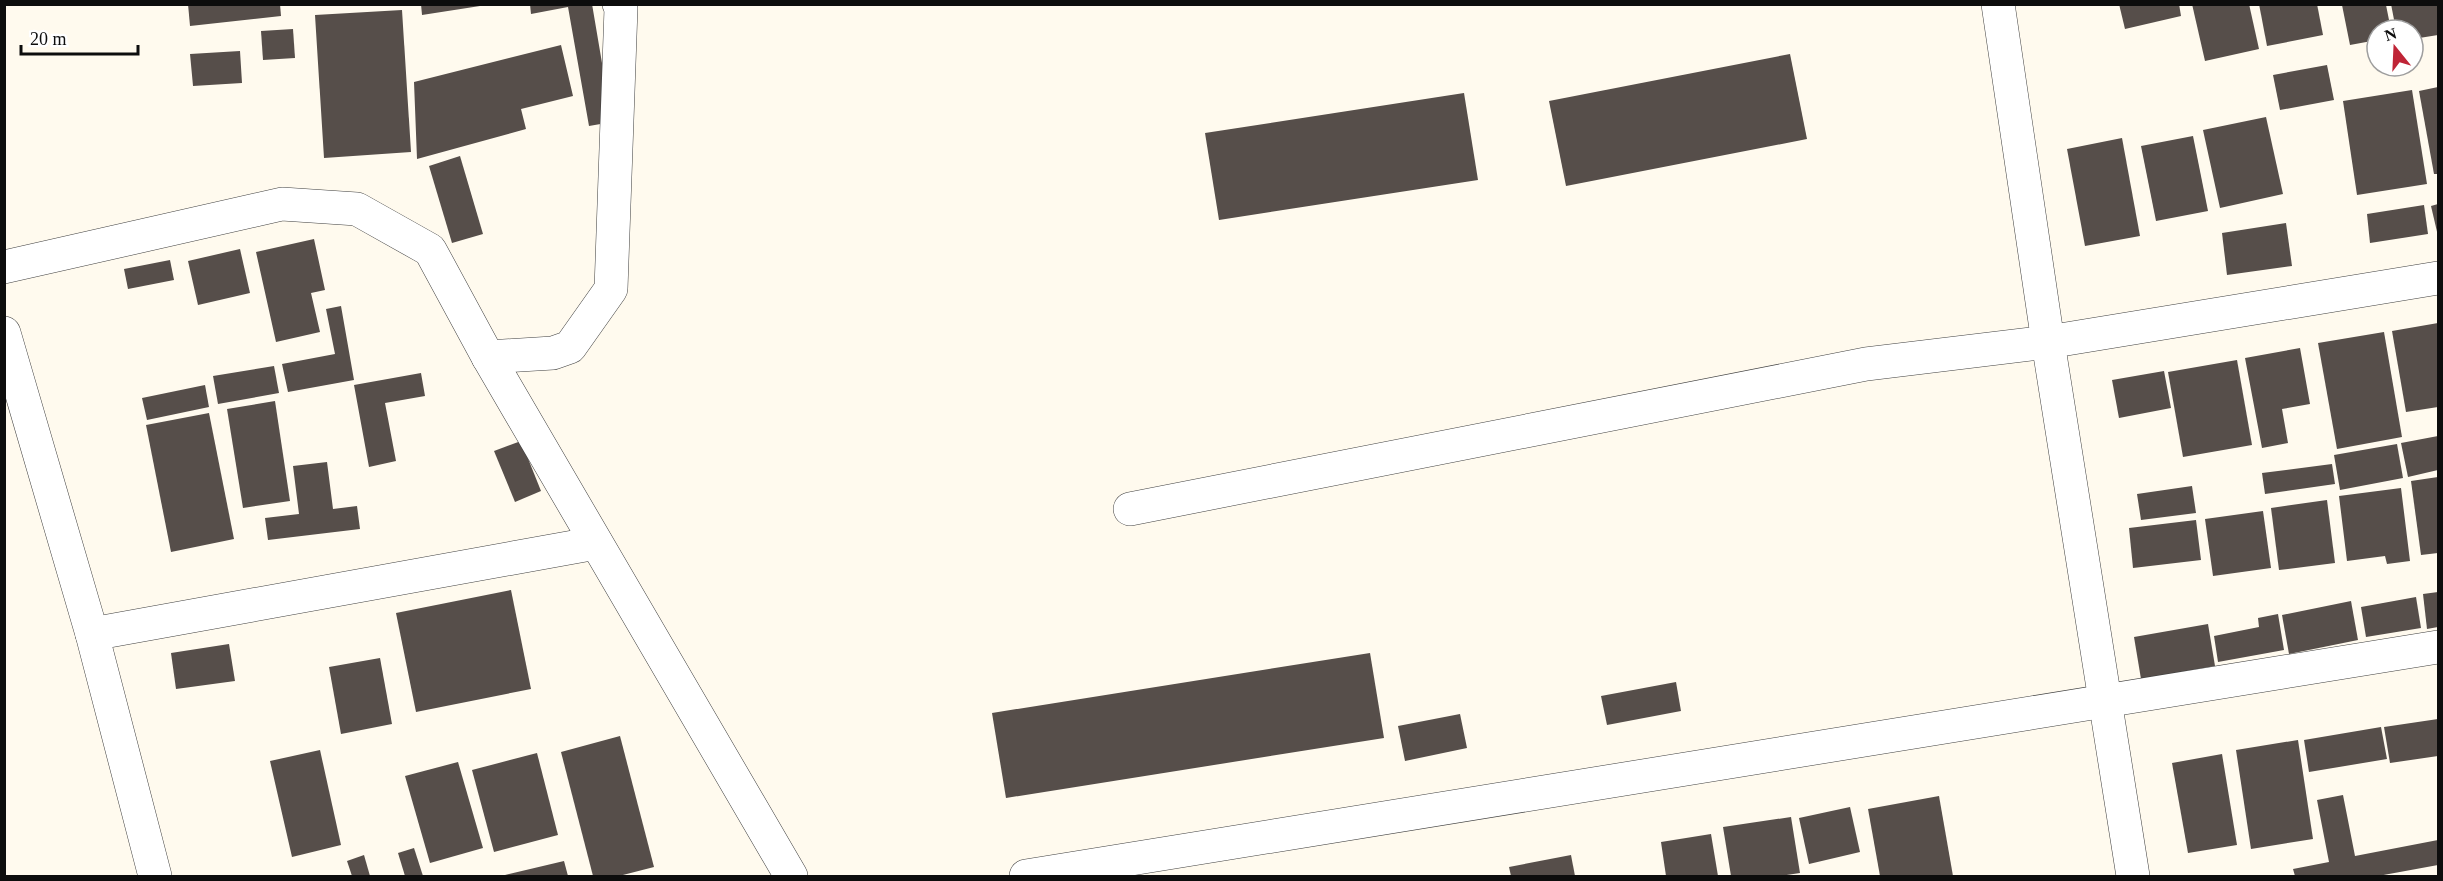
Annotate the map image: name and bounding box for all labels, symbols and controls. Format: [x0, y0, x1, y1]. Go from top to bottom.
scale bar [21, 18, 138, 56]
north arrow [2365, 18, 2425, 78]
text: N [2382, 24, 2399, 44]
text: 20 m [30, 29, 67, 49]

